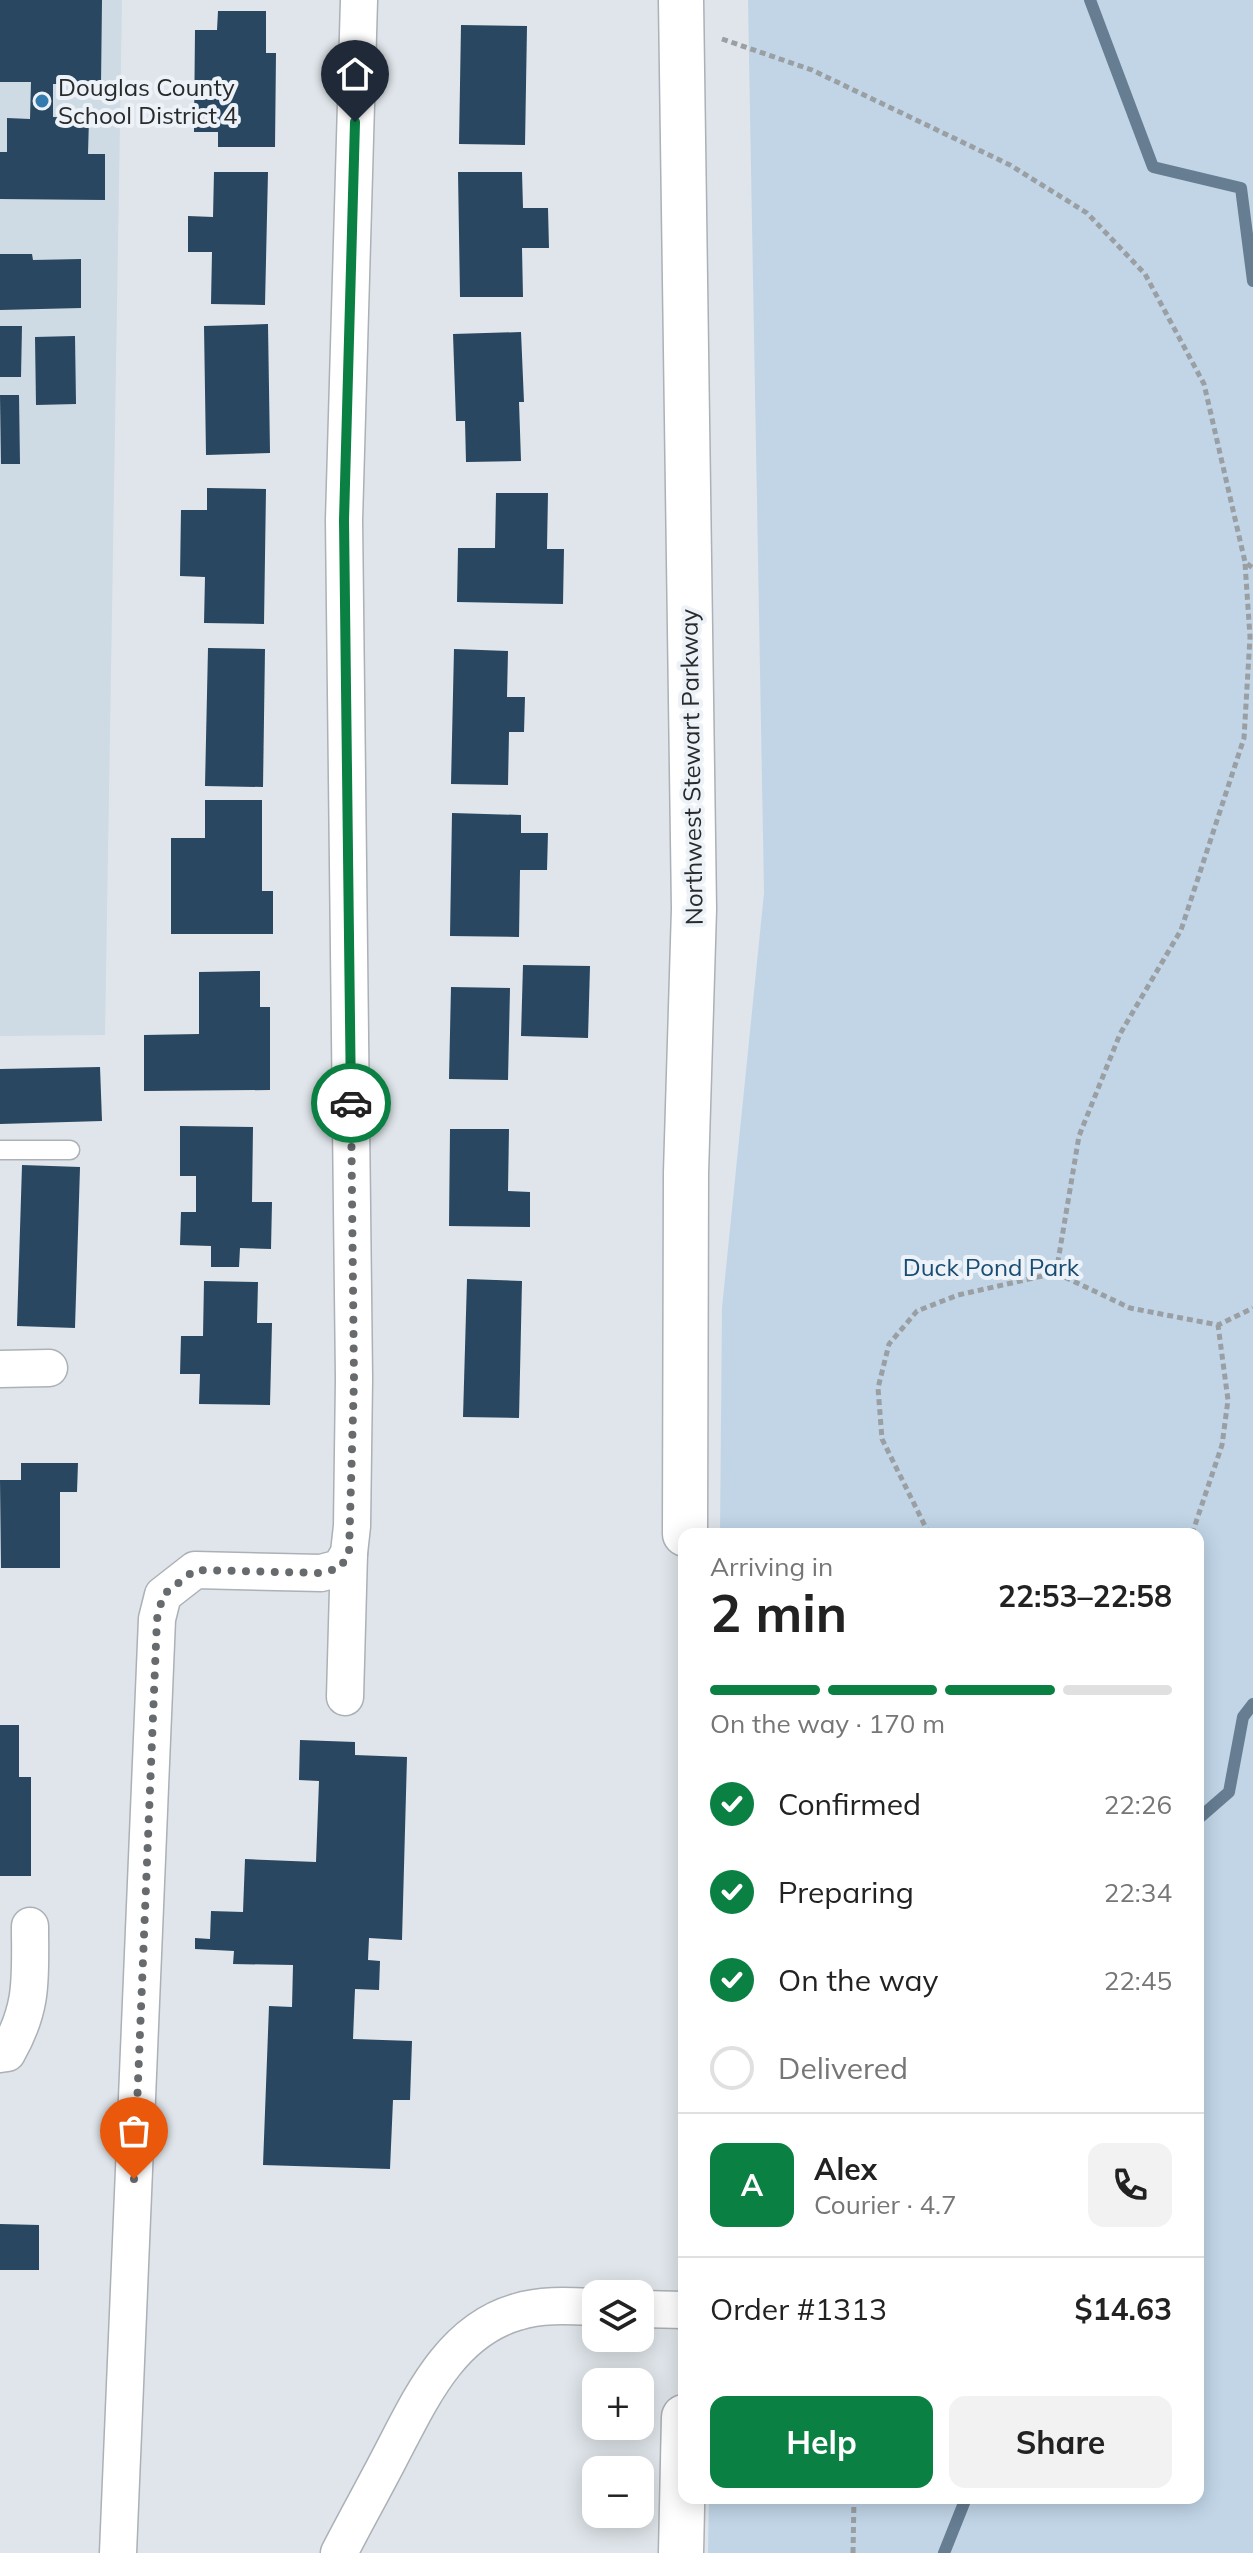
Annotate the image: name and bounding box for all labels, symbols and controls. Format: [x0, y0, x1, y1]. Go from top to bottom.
pin [321, 40, 389, 122]
icon: home [333, 52, 377, 96]
place label: Douglas County School District 4 [58, 72, 237, 130]
marker: Douglas County School District 4 [33, 92, 51, 110]
street label: Northwest Stewart Parkway [673, 608, 709, 925]
courier [311, 1063, 391, 1143]
icon: car [329, 1081, 373, 1125]
park label: Duck Pond Park [903, 1252, 1080, 1282]
text: Arriving in [710, 1550, 833, 1583]
text: 22:53–22:58 [998, 1577, 1172, 1615]
text: 2 min [710, 1580, 847, 1645]
text: On the way · 170 m [710, 1707, 945, 1740]
icon: check [710, 1782, 754, 1826]
text: Confirmed [778, 1785, 921, 1823]
text: 22:26 [1104, 1788, 1172, 1821]
icon: check [710, 1870, 754, 1914]
text: Preparing [778, 1873, 914, 1911]
text: 22:34 [1104, 1876, 1172, 1909]
icon: check [710, 1958, 754, 2002]
text: On the way [778, 1961, 938, 1999]
text: 22:45 [1104, 1964, 1172, 1997]
text: Delivered [778, 2049, 908, 2087]
pin [100, 2097, 168, 2179]
icon: bag [112, 2109, 156, 2153]
button: phone [1088, 2143, 1172, 2227]
text: Alex [814, 2150, 877, 2188]
text: A [741, 2166, 763, 2204]
text: Courier · 4.7 [814, 2188, 957, 2221]
map controls [582, 2280, 654, 2528]
button: layers [582, 2280, 654, 2352]
text: Order #1313 [710, 2290, 887, 2328]
text: $14.63 [1075, 2290, 1172, 2328]
button: + [582, 2368, 654, 2440]
button: Help [710, 2396, 933, 2488]
button: Share [949, 2396, 1172, 2488]
button: − [582, 2456, 654, 2528]

